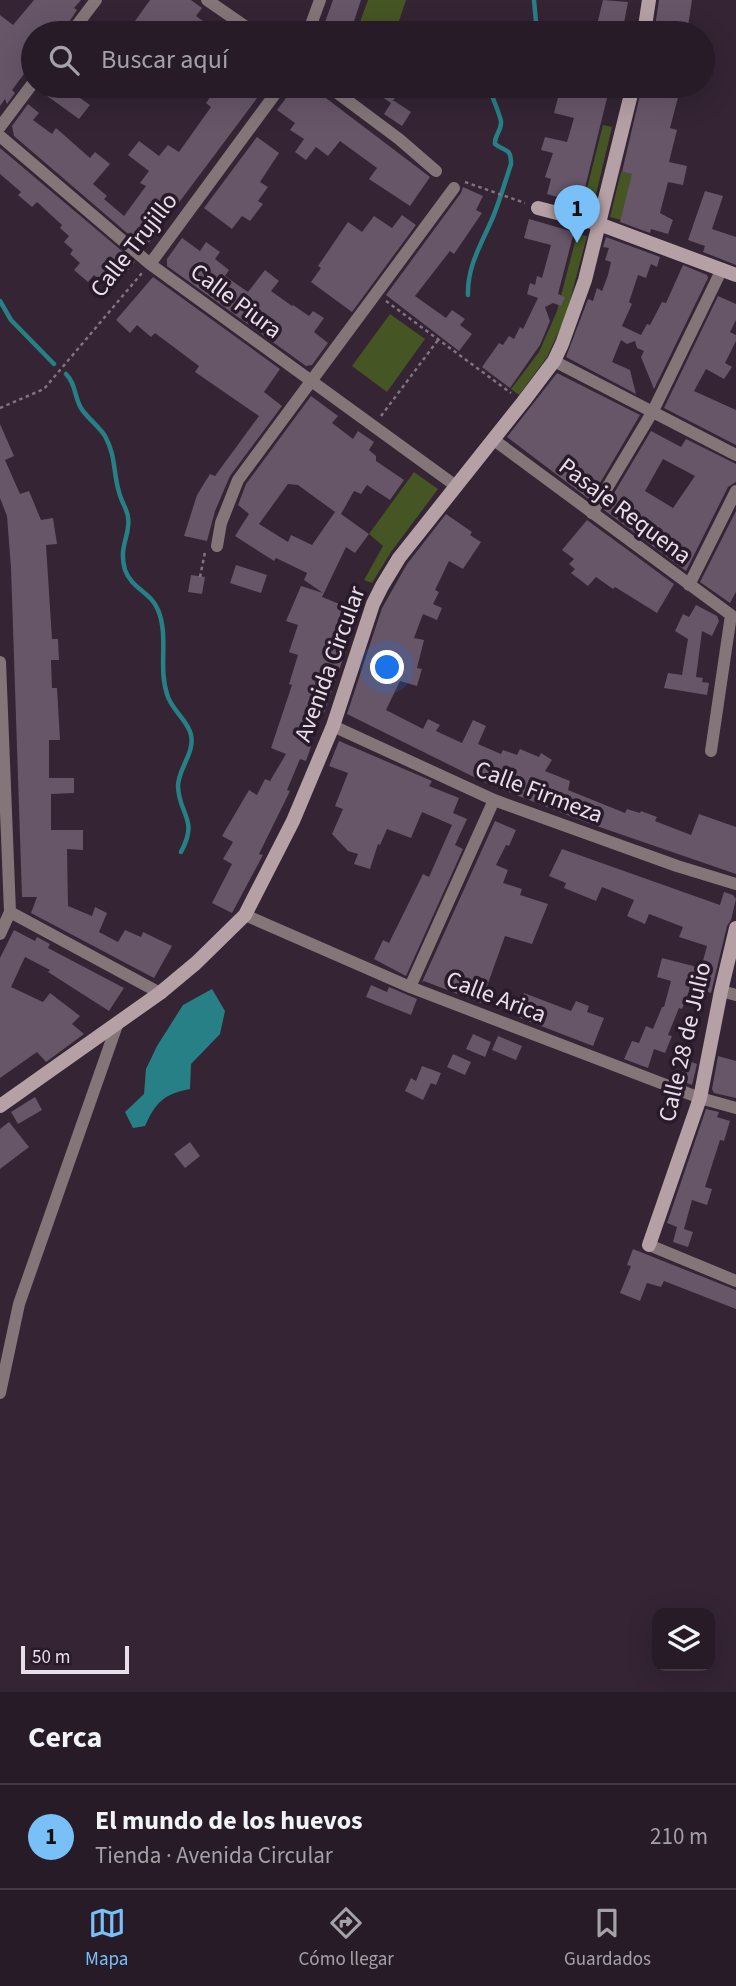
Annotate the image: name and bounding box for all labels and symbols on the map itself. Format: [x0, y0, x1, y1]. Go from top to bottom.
street label: Calle Trujillo [82, 185, 186, 305]
pin: 1 [554, 185, 600, 243]
street label: Calle Piura [183, 255, 289, 347]
street label: Pasaje Requena [551, 449, 699, 573]
street label: Avenida Circular [286, 581, 375, 747]
your location [370, 650, 404, 684]
street label: Calle Firmeza [470, 752, 608, 832]
street label: Calle 28 de Julio [650, 959, 720, 1125]
street label: Calle Arica [441, 962, 551, 1032]
scale bar [21, 1643, 130, 1675]

